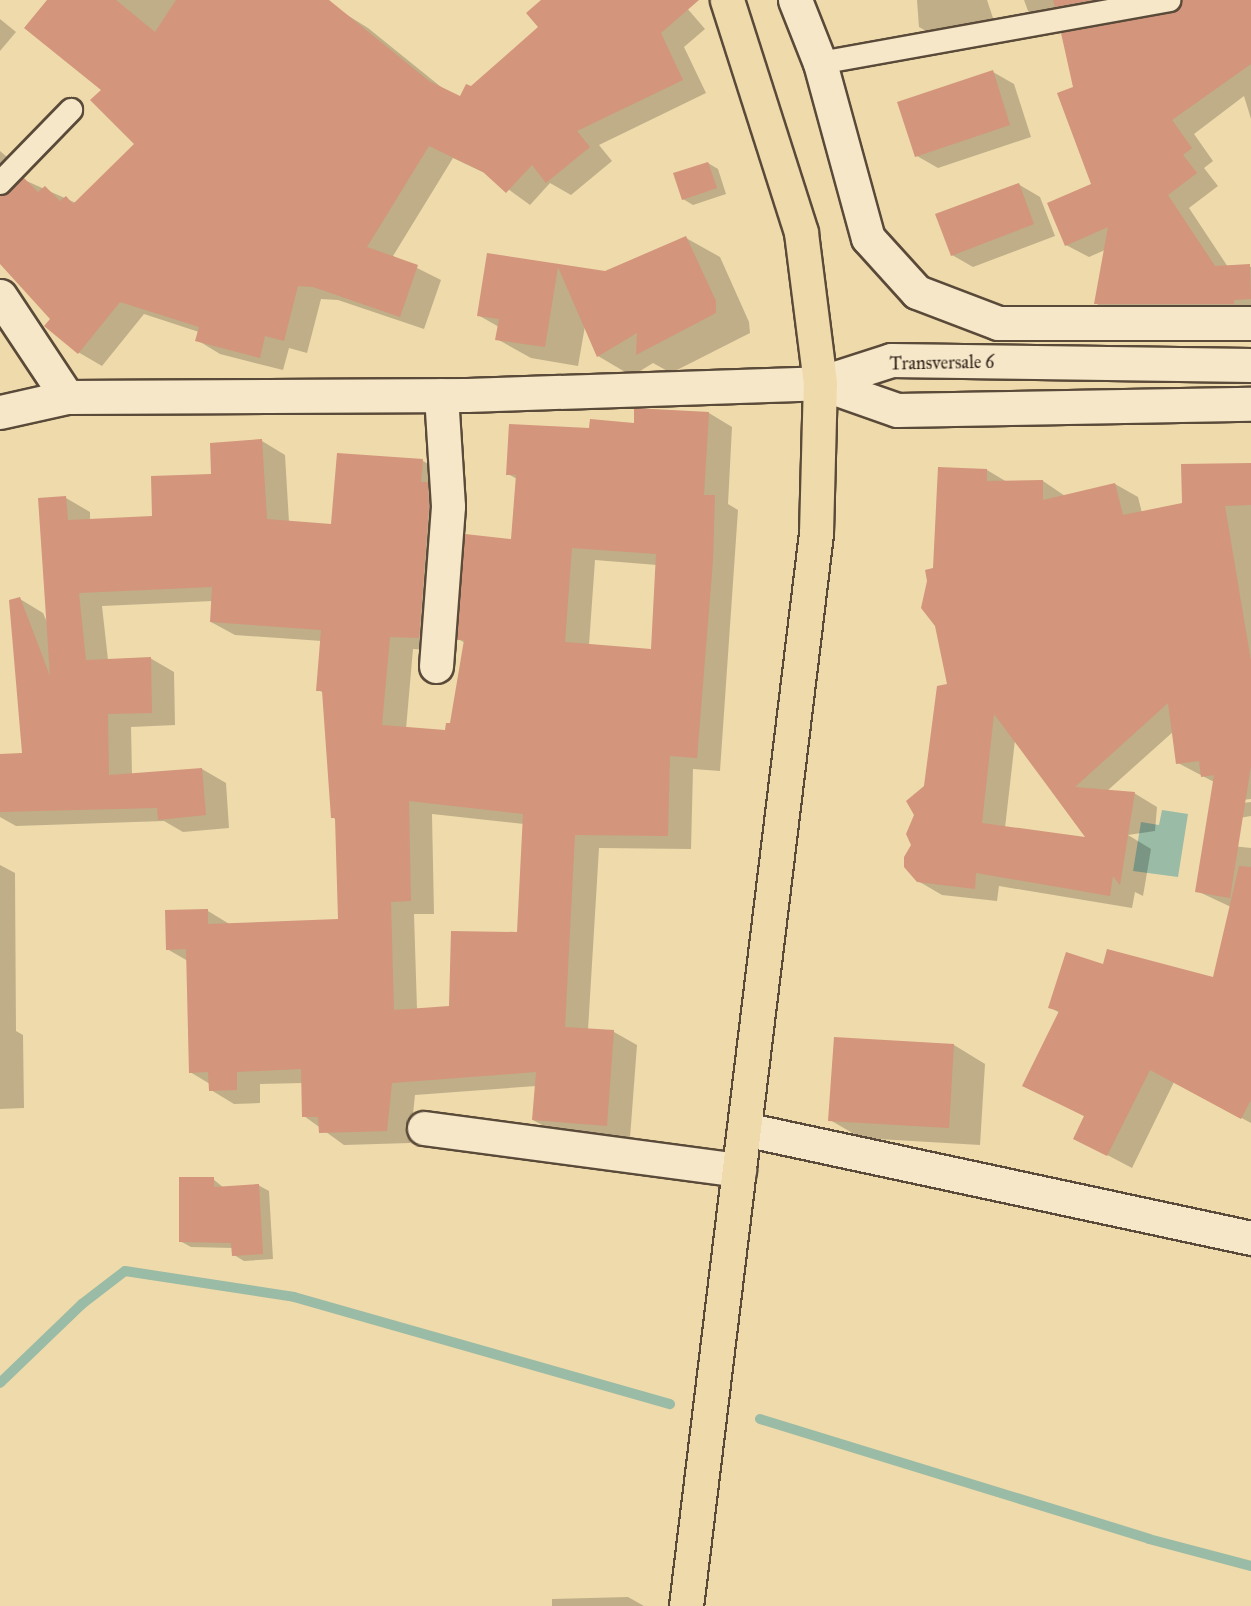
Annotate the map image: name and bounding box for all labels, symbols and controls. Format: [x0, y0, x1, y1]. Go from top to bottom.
street label: Transversale 6 [889, 351, 995, 375]

